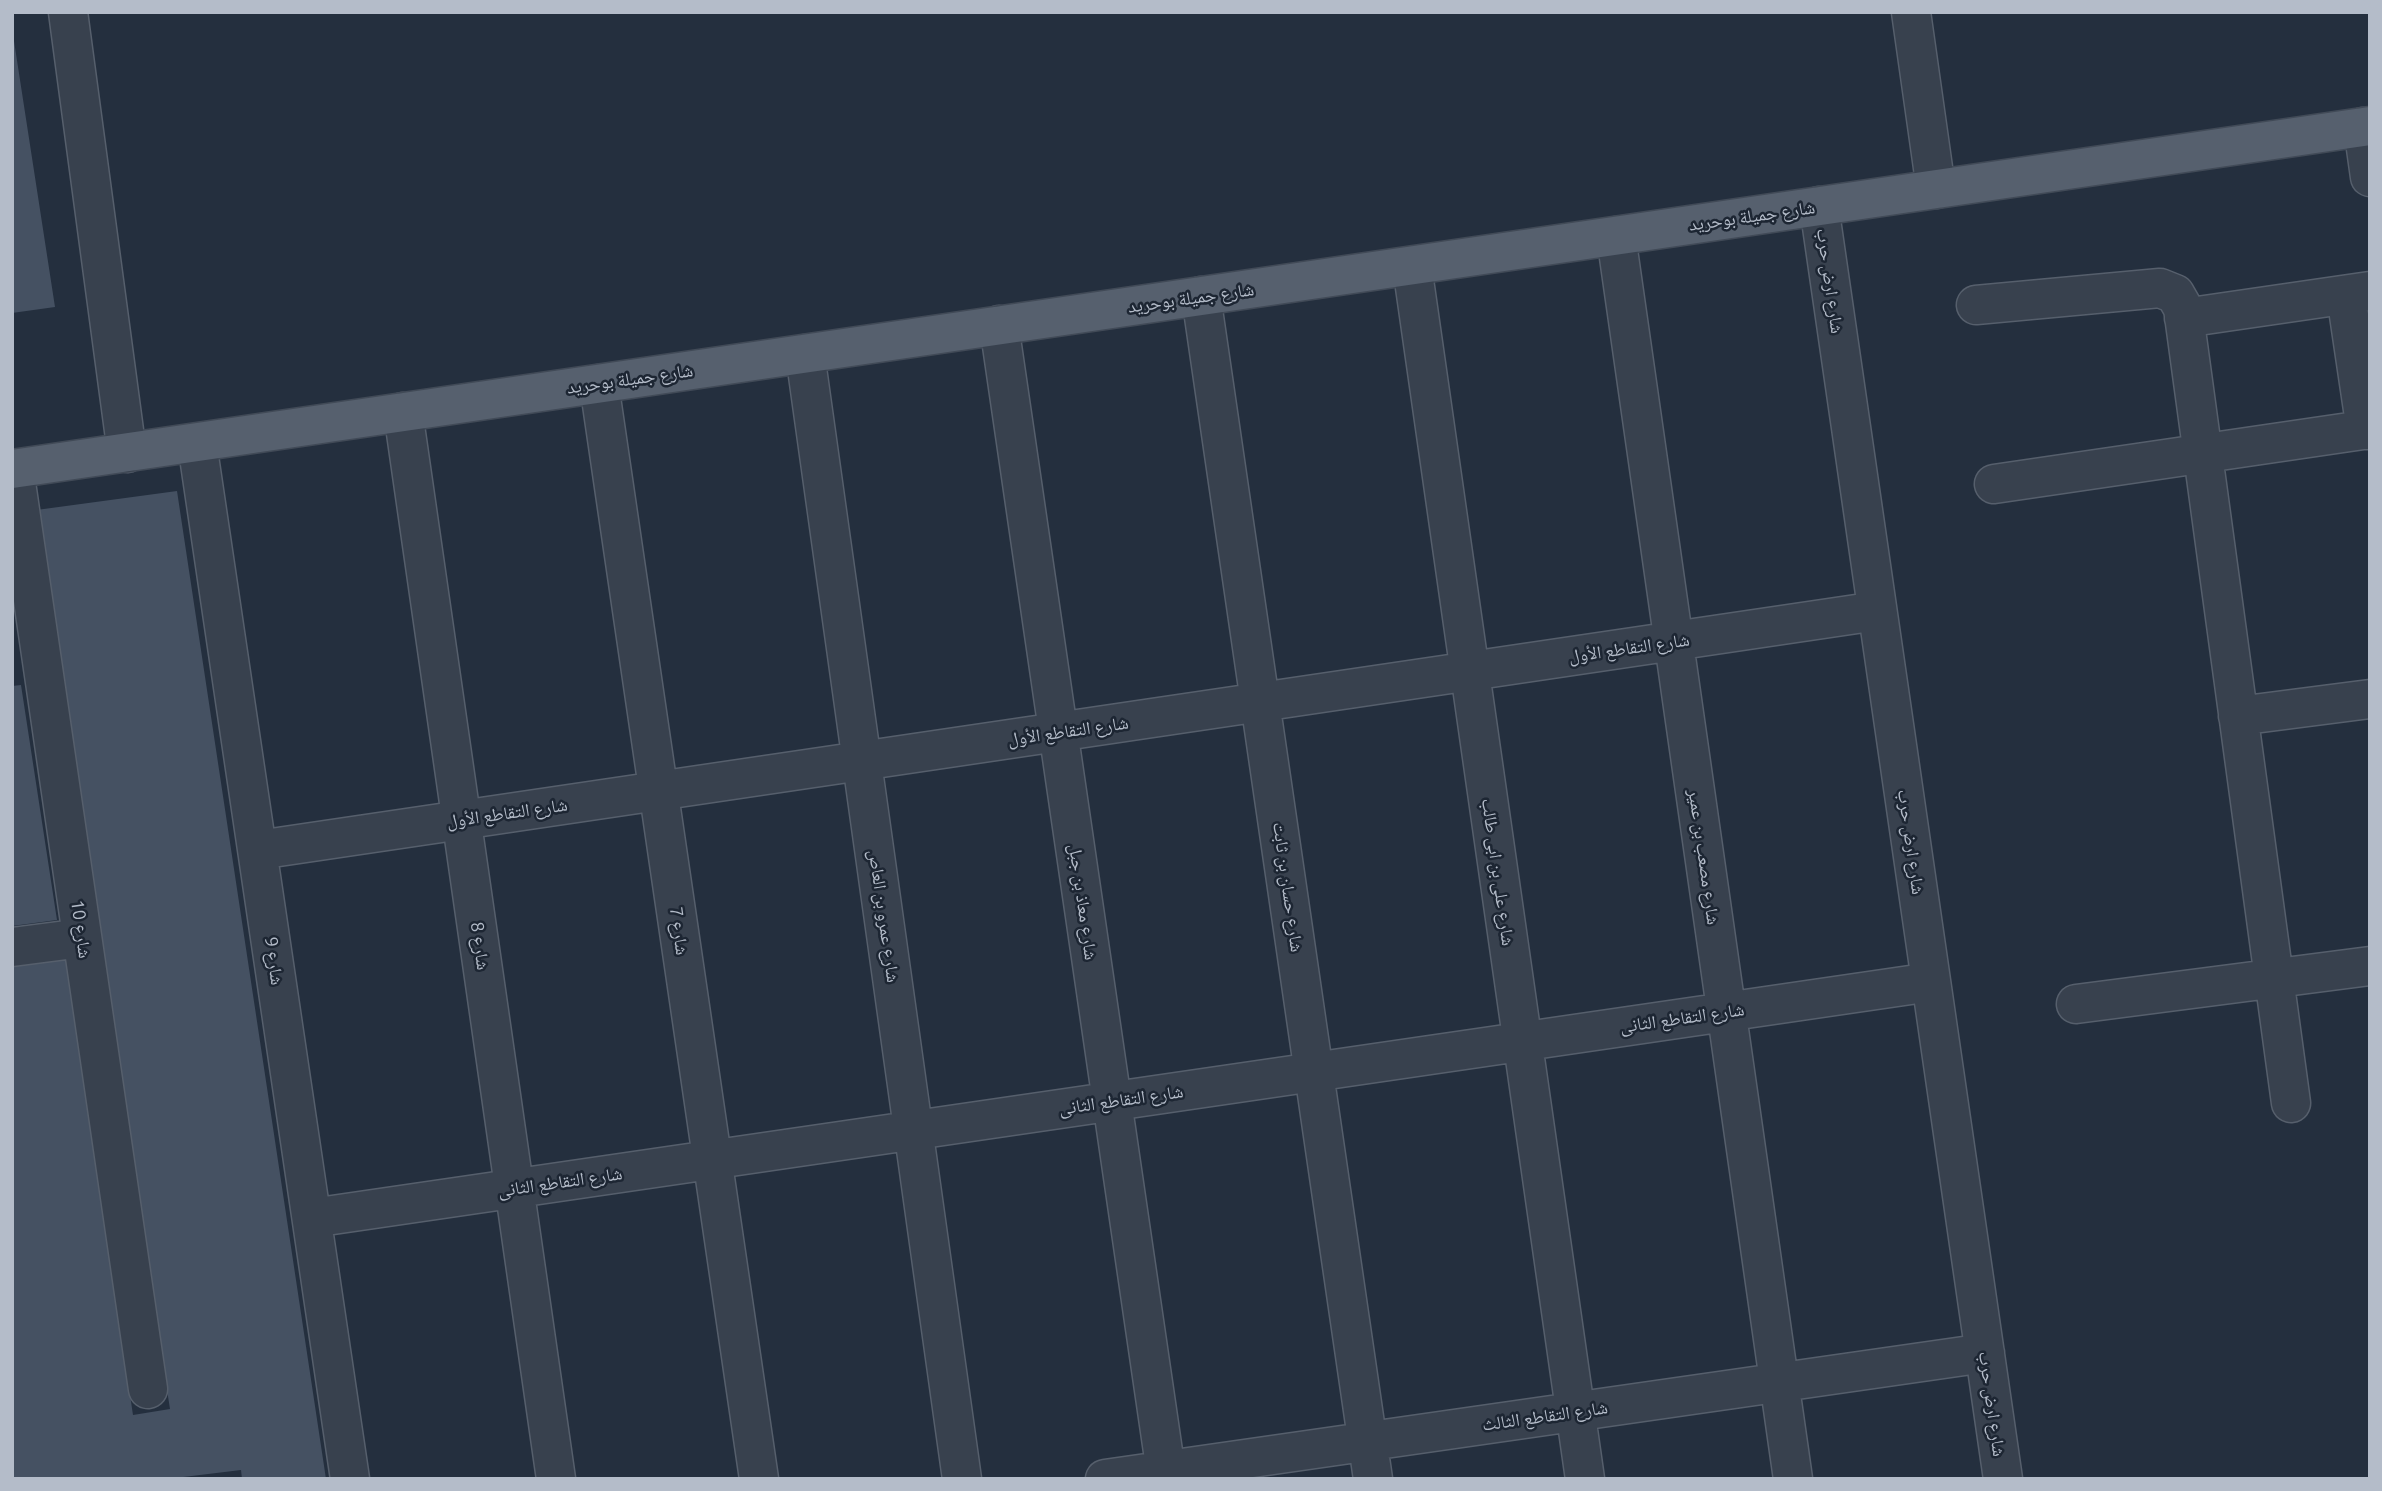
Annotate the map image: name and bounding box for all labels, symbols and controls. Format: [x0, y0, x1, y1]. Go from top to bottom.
street label: شارع جميلة بوحريد [1688, 196, 1816, 236]
street label: شارع ارض حرب [1812, 227, 1848, 335]
street label: شارع جميلة بوحريد [1127, 278, 1255, 318]
street label: شارع جميلة بوحريد [566, 359, 694, 399]
street label: شارع التقاطع الأول [1567, 629, 1691, 667]
street label: شارع التقاطع الأول [1006, 712, 1130, 750]
street label: شارع مصعب بن عمير [1684, 788, 1724, 926]
street label: شارع ارض حرب [1893, 788, 1929, 896]
street label: شارع التقاطع الأول [445, 794, 569, 832]
street label: شارع على بن ابى طالب [1477, 797, 1519, 947]
street label: شارع حسان بن ثابت [1268, 821, 1308, 953]
street label: شارع معاذ بن جبل [1064, 843, 1102, 961]
street label: شارع عمرو بن العاص [864, 848, 904, 984]
street label: شارع 10 [66, 898, 96, 960]
street label: شارع 7 [665, 905, 693, 957]
street label: شارع 8 [466, 920, 494, 972]
street label: شارع 9 [260, 935, 288, 987]
street label: شارع التقاطع الثانى [1618, 999, 1746, 1037]
street label: شارع التقاطع الثانى [1057, 1081, 1185, 1119]
street label: شارع التقاطع الثانى [496, 1163, 624, 1201]
street label: شارع ارض حرب [1974, 1350, 2010, 1458]
street label: شارع التقاطع الثالث [1481, 1396, 1609, 1436]

